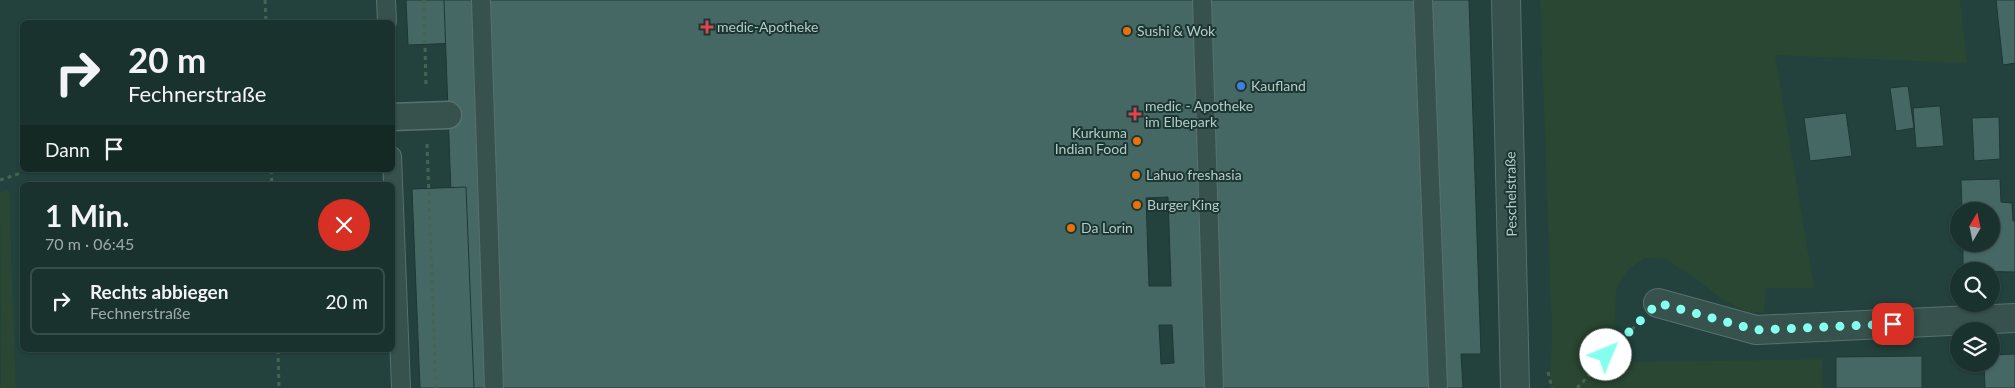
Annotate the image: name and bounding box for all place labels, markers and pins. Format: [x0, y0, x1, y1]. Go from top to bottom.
place label: medic-Apotheke [717, 18, 818, 35]
marker: medic-Apotheke [701, 21, 713, 33]
place label: Sushi & Wok [1137, 22, 1216, 39]
marker: Sushi & Wok [1121, 25, 1133, 37]
place label: Kaufland [1251, 77, 1306, 94]
marker: Kaufland [1235, 80, 1247, 92]
place label: medic - Apotheke im Elbepark [1145, 97, 1253, 130]
marker: medic - Apotheke im Elbepark [1129, 108, 1141, 120]
place label: Kurkuma Indian Food [1055, 124, 1127, 157]
marker: Kurkuma Indian Food [1131, 135, 1143, 147]
place label: Lahuo freshasia [1146, 166, 1242, 183]
marker: Lahuo freshasia [1130, 169, 1142, 181]
place label: Burger King [1147, 196, 1219, 213]
marker: Burger King [1131, 199, 1143, 211]
place label: Da Lorin [1081, 219, 1133, 236]
marker: Da Lorin [1065, 222, 1077, 234]
pin [1872, 303, 1914, 345]

